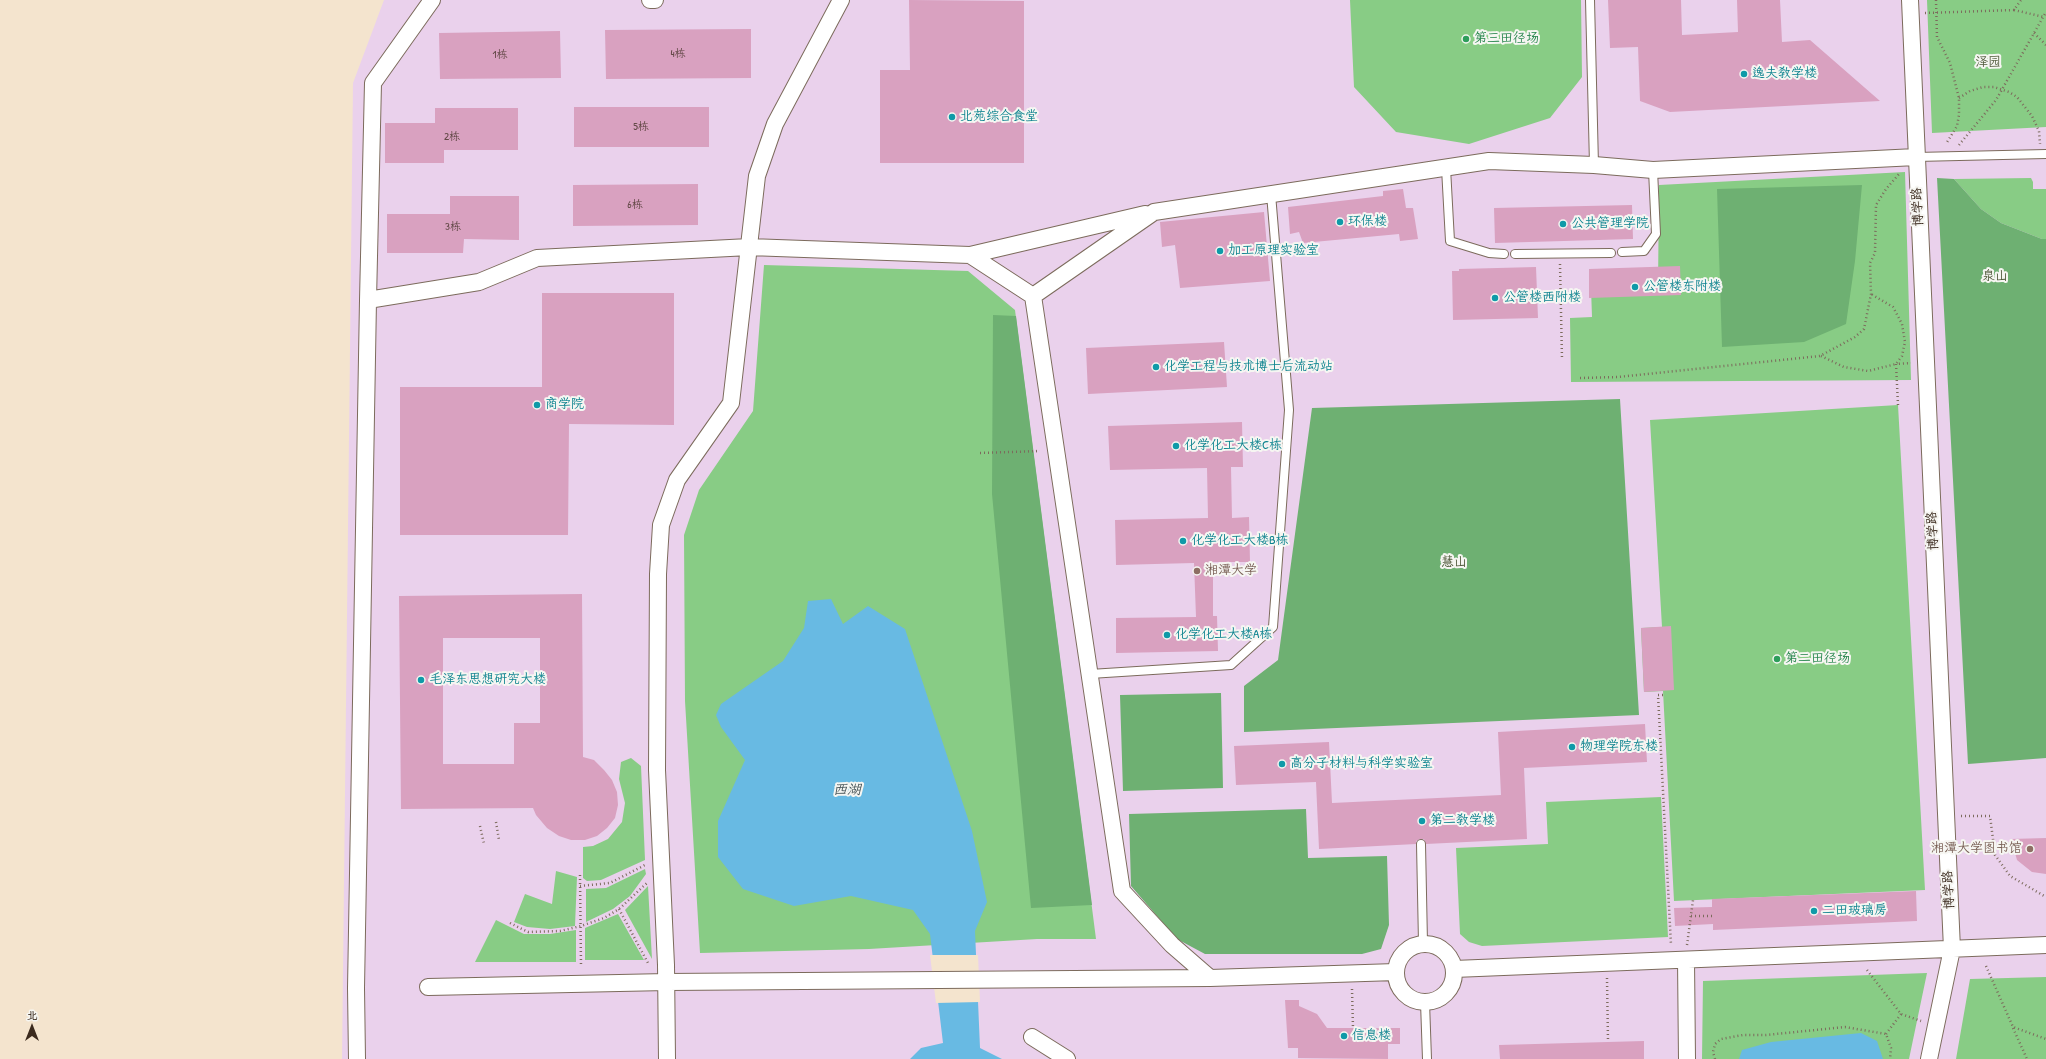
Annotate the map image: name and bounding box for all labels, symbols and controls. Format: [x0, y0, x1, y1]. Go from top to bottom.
place label: 第三田径场 [1474, 31, 1539, 47]
marker: 第三田径场 [1461, 34, 1471, 44]
house number: 4栋 [670, 47, 686, 61]
house number: 1栋 [493, 48, 507, 62]
park label: 泽园 [1975, 55, 2001, 71]
place label: 逸夫教学楼 [1752, 66, 1817, 82]
marker: 逸夫教学楼 [1739, 69, 1749, 79]
place label: 北苑综合食堂 [960, 109, 1038, 125]
marker: 北苑综合食堂 [947, 112, 957, 122]
house number: 5栋 [633, 120, 649, 134]
house number: 2栋 [444, 130, 460, 144]
street label: 博学路 [1909, 187, 1927, 227]
house number: 6栋 [627, 198, 643, 212]
place label: 环保楼 [1348, 214, 1387, 230]
place label: 公共管理学院 [1571, 216, 1649, 232]
marker: 环保楼 [1335, 217, 1345, 227]
marker: 公共管理学院 [1558, 219, 1568, 229]
house number: 3栋 [445, 220, 461, 234]
place label: 加工原理实验室 [1228, 243, 1319, 259]
marker: 加工原理实验室 [1215, 246, 1225, 256]
park label: 泉山 [1982, 269, 2008, 285]
place label: 公管楼东附楼 [1643, 279, 1721, 295]
marker: 公管楼东附楼 [1630, 282, 1640, 292]
place label: 公管楼西附楼 [1503, 290, 1581, 306]
marker: 公管楼西附楼 [1490, 293, 1500, 303]
place label: 化学工程与技术博士后流动站 [1164, 359, 1333, 375]
marker: 化学工程与技术博士后流动站 [1151, 362, 1161, 372]
place label: 商学院 [545, 397, 584, 413]
marker: 商学院 [532, 400, 542, 410]
place label: 化学化工大楼C栋 [1184, 438, 1282, 454]
marker: 化学化工大楼C栋 [1171, 441, 1181, 451]
street label: 博学路 [1924, 511, 1942, 551]
place label: 化学化工大楼B栋 [1191, 533, 1289, 549]
marker: 化学化工大楼B栋 [1178, 536, 1188, 546]
park label: 慧山 [1441, 555, 1467, 571]
place label: 湘潭大学 [1205, 563, 1257, 579]
marker: 湘潭大学 [1192, 566, 1202, 576]
place label: 化学化工大楼A栋 [1175, 627, 1272, 643]
marker: 化学化工大楼A栋 [1162, 630, 1172, 640]
place label: 第二田径场 [1785, 651, 1850, 667]
marker: 第二田径场 [1772, 654, 1782, 664]
place label: 毛泽东思想研究大楼 [429, 672, 546, 688]
marker: 毛泽东思想研究大楼 [416, 675, 426, 685]
place label: 物理学院东楼 [1580, 739, 1658, 755]
marker: 物理学院东楼 [1567, 742, 1577, 752]
place label: 高分子材料与科学实验室 [1290, 756, 1433, 772]
marker: 高分子材料与科学实验室 [1277, 759, 1287, 769]
water label: 西湖 [833, 782, 861, 798]
place label: 第二教学楼 [1430, 813, 1495, 829]
marker: 第二教学楼 [1417, 816, 1427, 826]
place label: 湘潭大学图书馆 [1931, 841, 2022, 857]
marker: 湘潭大学图书馆 [2025, 844, 2035, 854]
street label: 博学路 [1940, 870, 1958, 910]
place label: 二田玻璃房 [1822, 903, 1887, 919]
marker: 二田玻璃房 [1809, 906, 1819, 916]
north arrow [12, 1007, 52, 1047]
text: 北 [27, 1008, 38, 1022]
place label: 信息楼 [1352, 1028, 1391, 1044]
marker: 信息楼 [1339, 1031, 1349, 1041]

